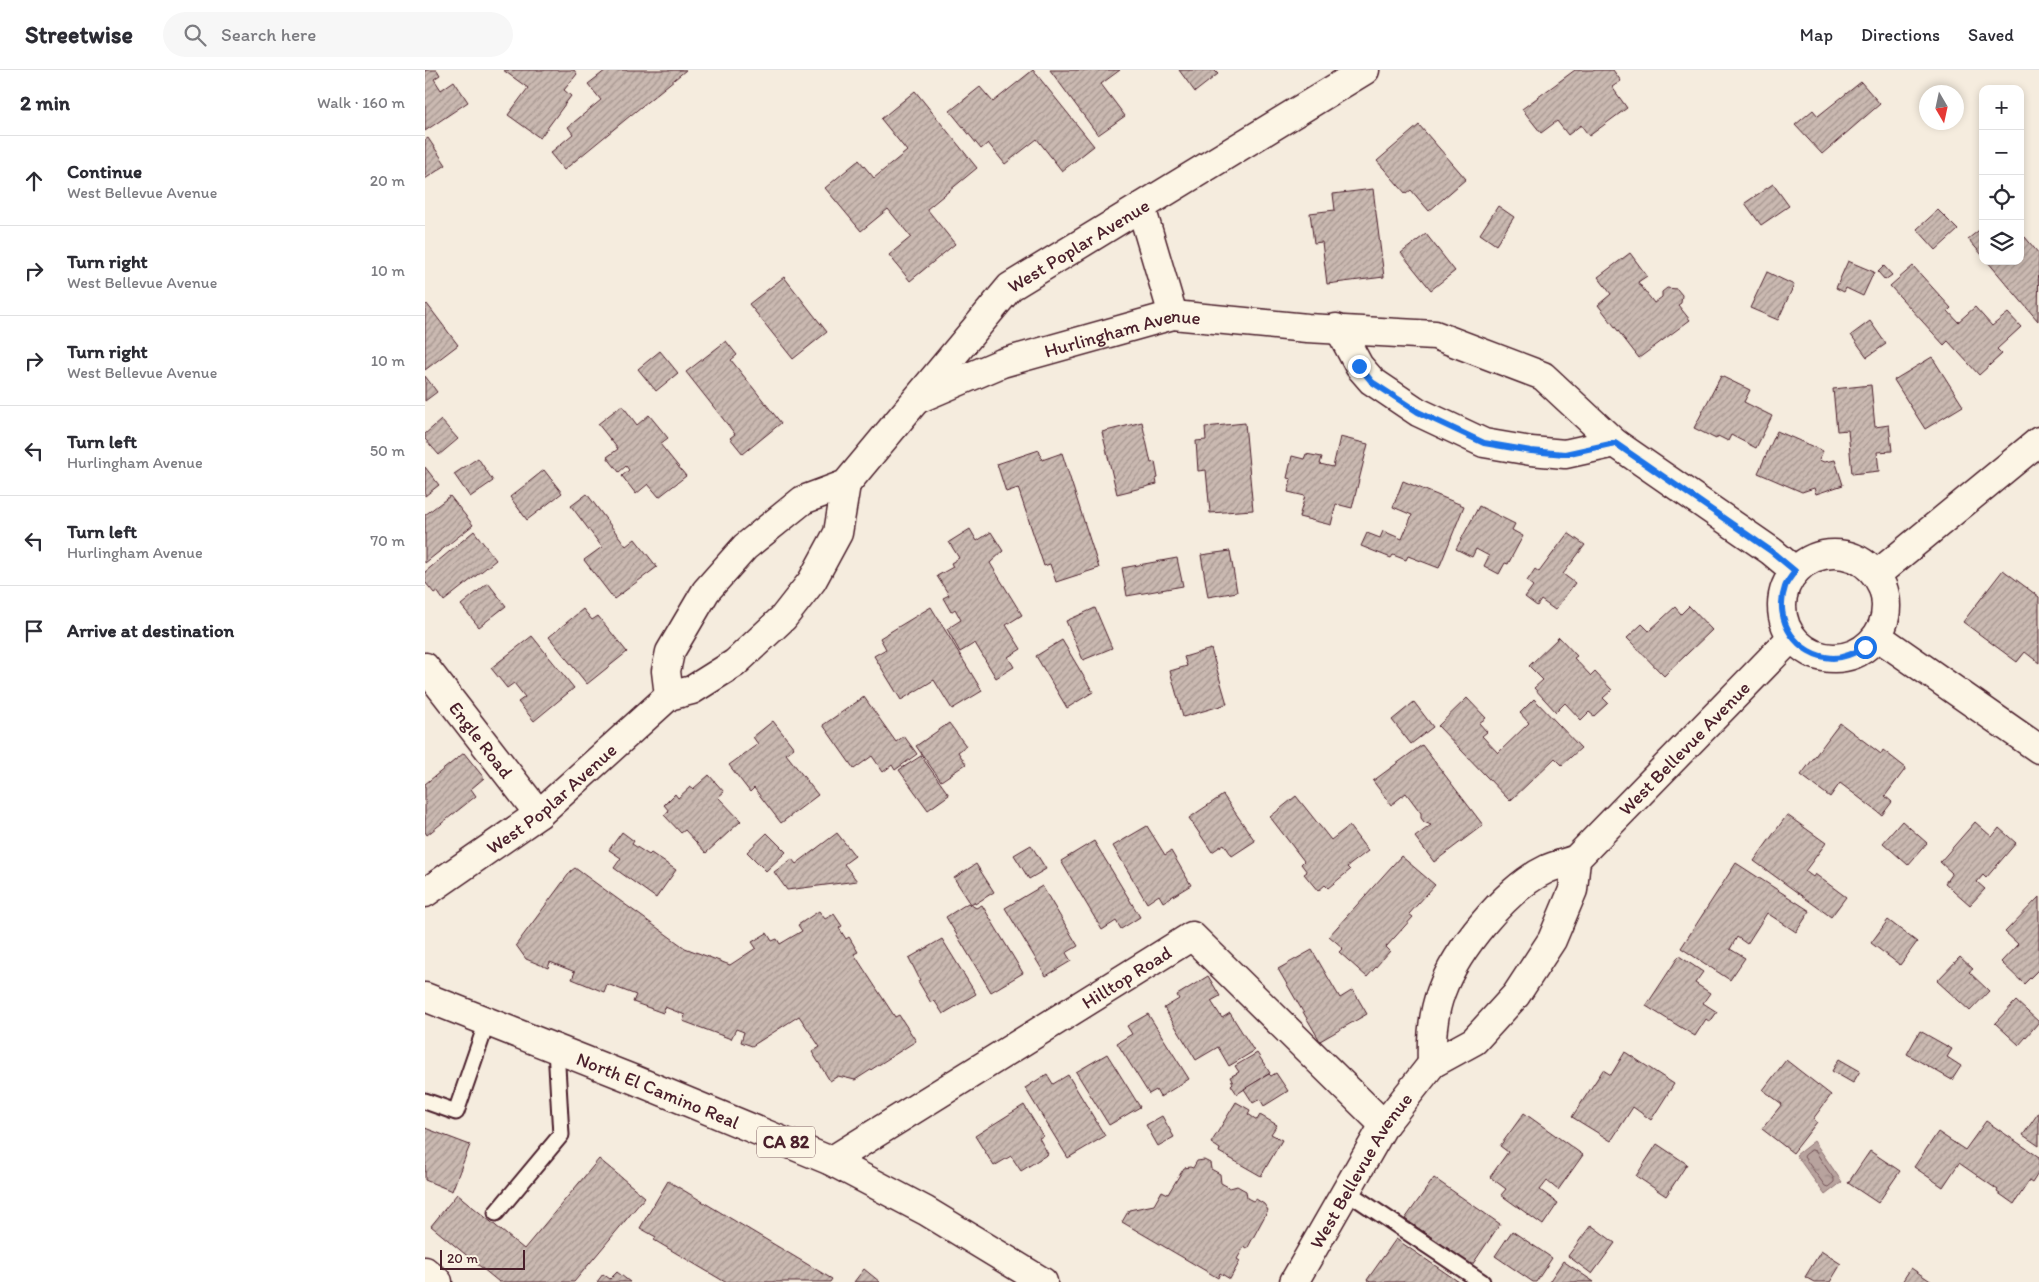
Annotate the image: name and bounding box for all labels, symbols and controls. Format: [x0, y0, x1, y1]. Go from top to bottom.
search box [163, 12, 513, 57]
text: Streetwise [25, 20, 133, 49]
icon: search [181, 21, 209, 49]
text: Search here [221, 23, 316, 46]
text: Map [1800, 24, 1833, 46]
text: Directions [1861, 24, 1940, 46]
text: Saved [1968, 24, 2014, 46]
north arrow [1919, 85, 1964, 130]
map controls [1979, 85, 2024, 265]
button: + [1979, 85, 2024, 130]
text: 2 min [20, 90, 70, 115]
text: Walk · 160 m [317, 93, 405, 112]
button: − [1979, 130, 2024, 175]
text: Continue [67, 160, 142, 183]
icon: ahead [20, 167, 48, 195]
text: 20 m [370, 171, 405, 190]
button: locate [1979, 175, 2024, 220]
text: West Bellevue Avenue [67, 183, 217, 202]
street label: West Poplar Avenue [1003, 194, 1154, 298]
button: layers [1979, 220, 2024, 265]
text: Turn right [67, 250, 148, 273]
icon: right [20, 257, 48, 285]
text: 10 m [371, 261, 405, 280]
text: West Bellevue Avenue [67, 273, 217, 292]
street label: Hurlingham Avenue [1042, 304, 1202, 363]
text: Turn right [67, 340, 148, 363]
icon: right [20, 347, 48, 375]
text: 10 m [371, 351, 405, 370]
route end [1348, 355, 1371, 378]
text: West Bellevue Avenue [67, 363, 217, 382]
text: Turn left [67, 430, 137, 453]
icon: left [20, 437, 48, 465]
text: 50 m [370, 441, 405, 460]
text: Hurlingham Avenue [67, 453, 203, 472]
text: Turn left [67, 520, 137, 543]
icon: left [20, 527, 48, 555]
text: 70 m [370, 531, 405, 550]
text: Hurlingham Avenue [67, 543, 203, 562]
icon: arrive [20, 617, 48, 645]
text: Arrive at destination [67, 619, 234, 642]
route start [1854, 636, 1877, 659]
street label: West Bellevue Avenue [1614, 676, 1755, 820]
street label: Engle Road [444, 697, 518, 783]
street label: West Poplar Avenue [482, 738, 621, 859]
street label: Hilltop Road [1078, 941, 1176, 1014]
street label: North El Camino Real [573, 1047, 743, 1134]
street label: West Bellevue Avenue [1305, 1088, 1417, 1253]
road number: CA 82 [757, 1126, 815, 1158]
scale bar [440, 1247, 525, 1270]
text: 20 m [447, 1250, 478, 1267]

